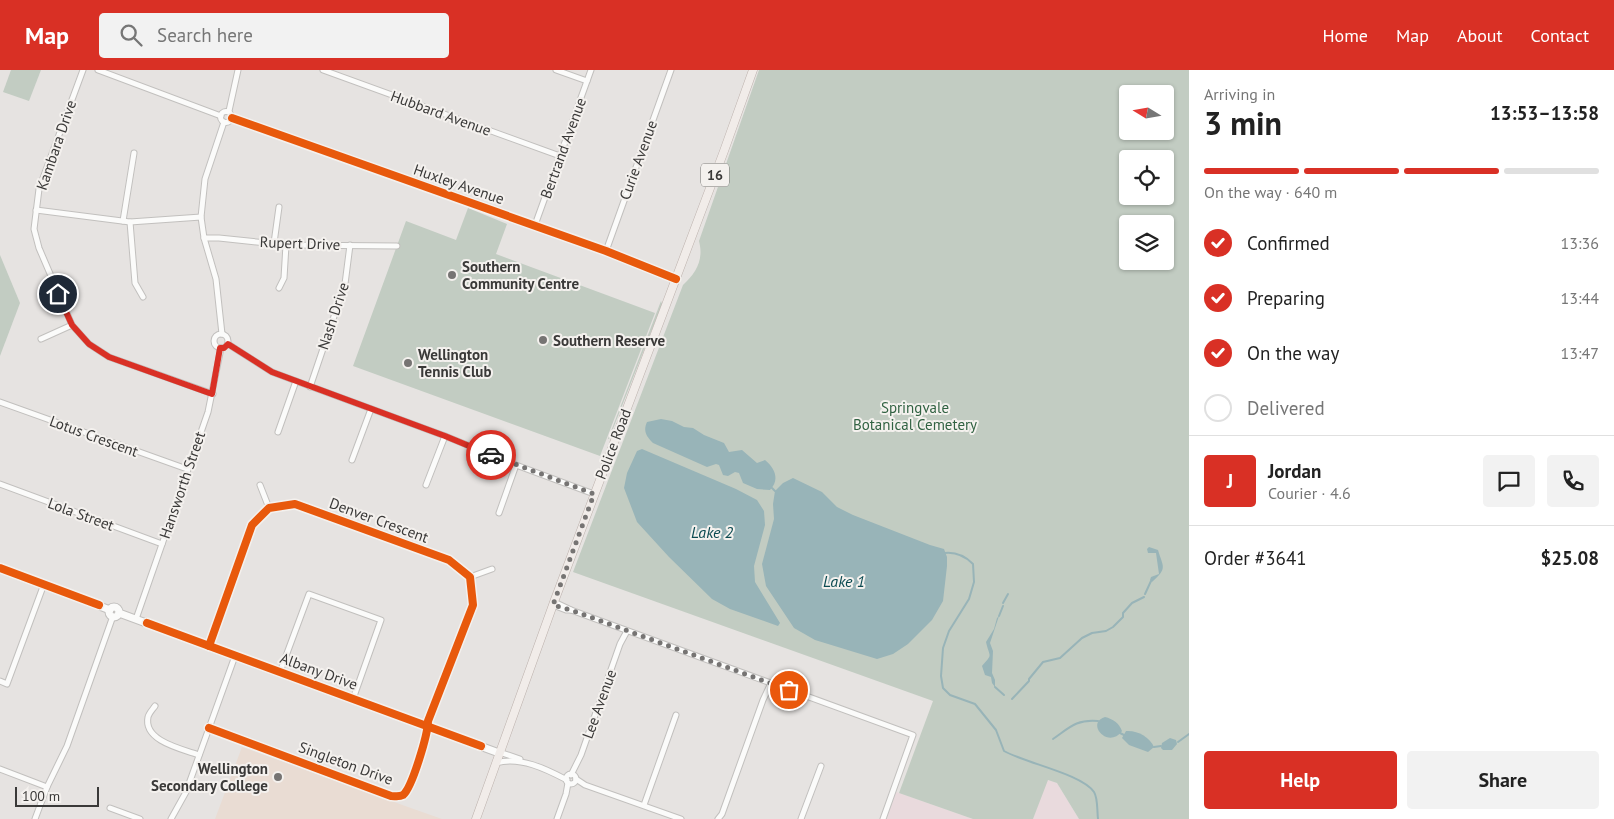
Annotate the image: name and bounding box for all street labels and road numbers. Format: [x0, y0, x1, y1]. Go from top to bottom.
street label: Hubbard Avenue [388, 86, 494, 140]
street label: Bertrand Avenue [536, 95, 590, 201]
street label: Kambara Drive [32, 97, 80, 193]
street label: Curie Avenue [615, 118, 661, 202]
street label: Huxley Avenue [411, 160, 507, 208]
road number: 16 [701, 164, 729, 186]
street label: Rupert Drive [259, 232, 341, 254]
street label: Nash Drive [313, 280, 353, 352]
street label: Police Road [591, 406, 635, 482]
street label: Lotus Crescent [47, 411, 141, 461]
street label: Hansworth Street [155, 429, 209, 541]
street label: Lola Street [45, 493, 117, 535]
street label: Denver Crescent [327, 493, 431, 547]
street label: Albany Drive [278, 648, 360, 694]
street label: Lee Avenue [578, 667, 620, 741]
street label: Singleton Drive [296, 737, 396, 789]

